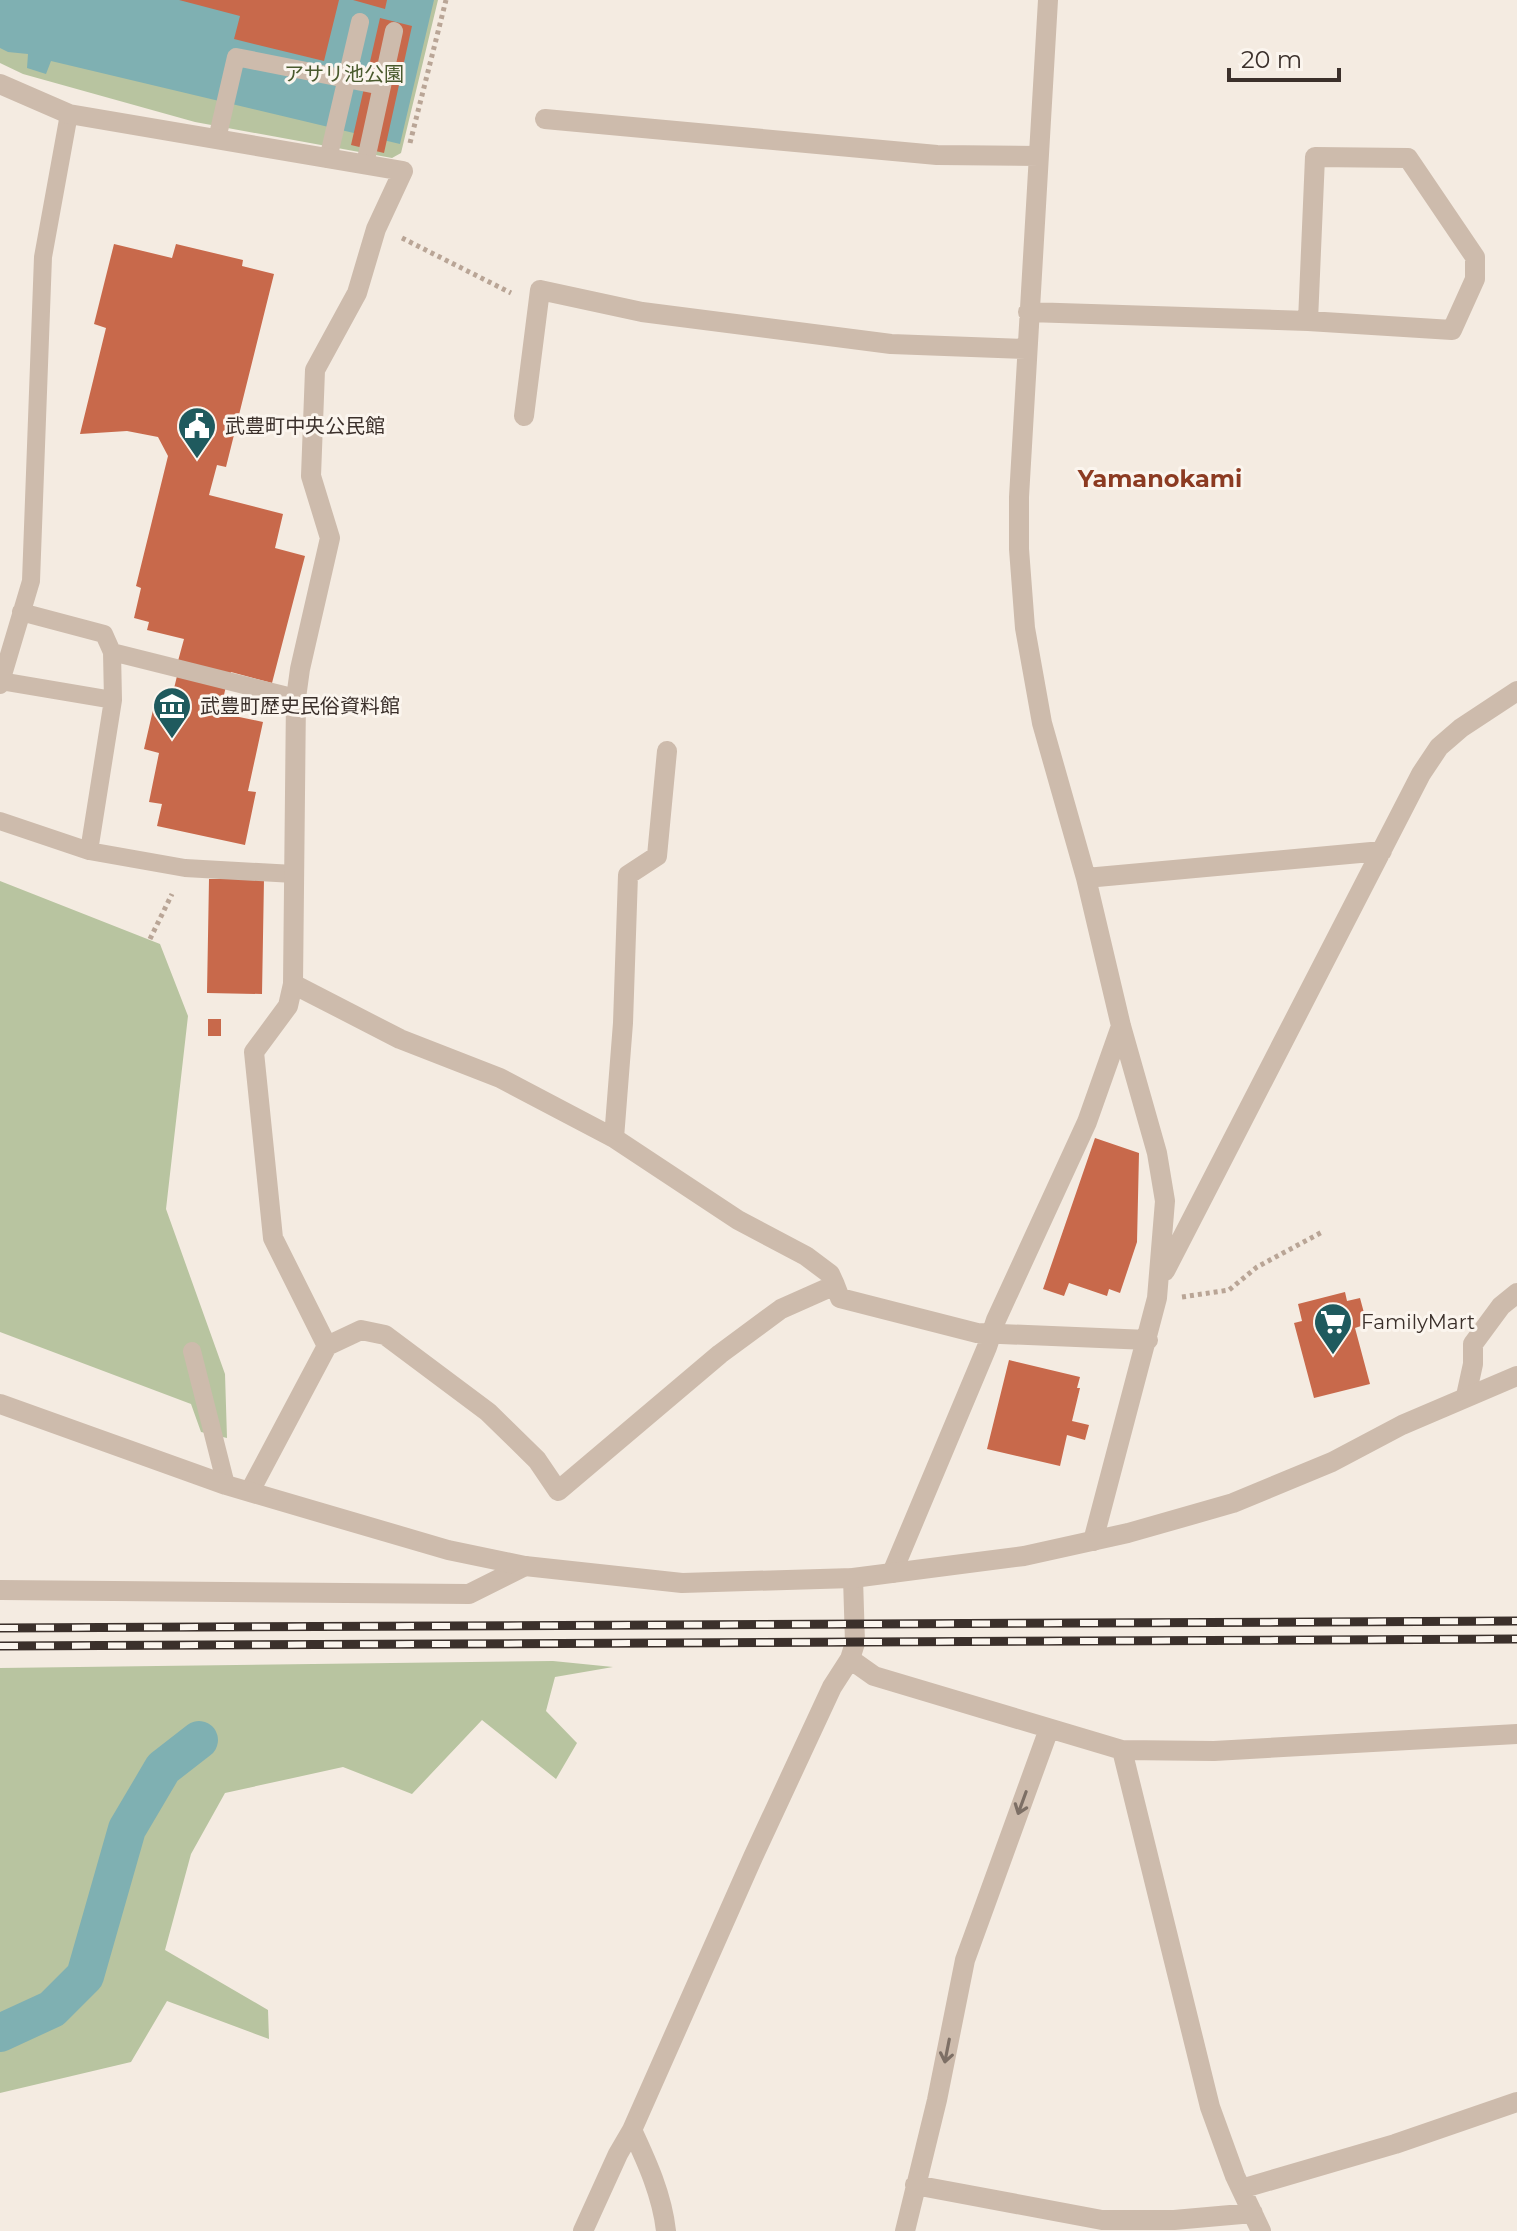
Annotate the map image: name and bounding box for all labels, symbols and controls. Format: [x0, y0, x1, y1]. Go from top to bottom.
scale bar [1229, 32, 1339, 82]
text: 20 m [1241, 45, 1302, 74]
park label: アサリ池公園 [284, 62, 404, 86]
public building icon: 武豊町中央公民館 [176, 405, 218, 460]
place label: 武豊町中央公民館 [225, 414, 385, 438]
district label: Yamanokami [1077, 464, 1242, 493]
museum icon: 武豊町歴史民俗資料館 [151, 685, 193, 740]
place label: 武豊町歴史民俗資料館 [200, 694, 400, 718]
supermarket icon: FamilyMart [1312, 1301, 1354, 1356]
place label: FamilyMart [1361, 1310, 1475, 1334]
one-way arrow [1013, 1790, 1028, 1815]
one-way arrow [939, 2038, 954, 2063]

